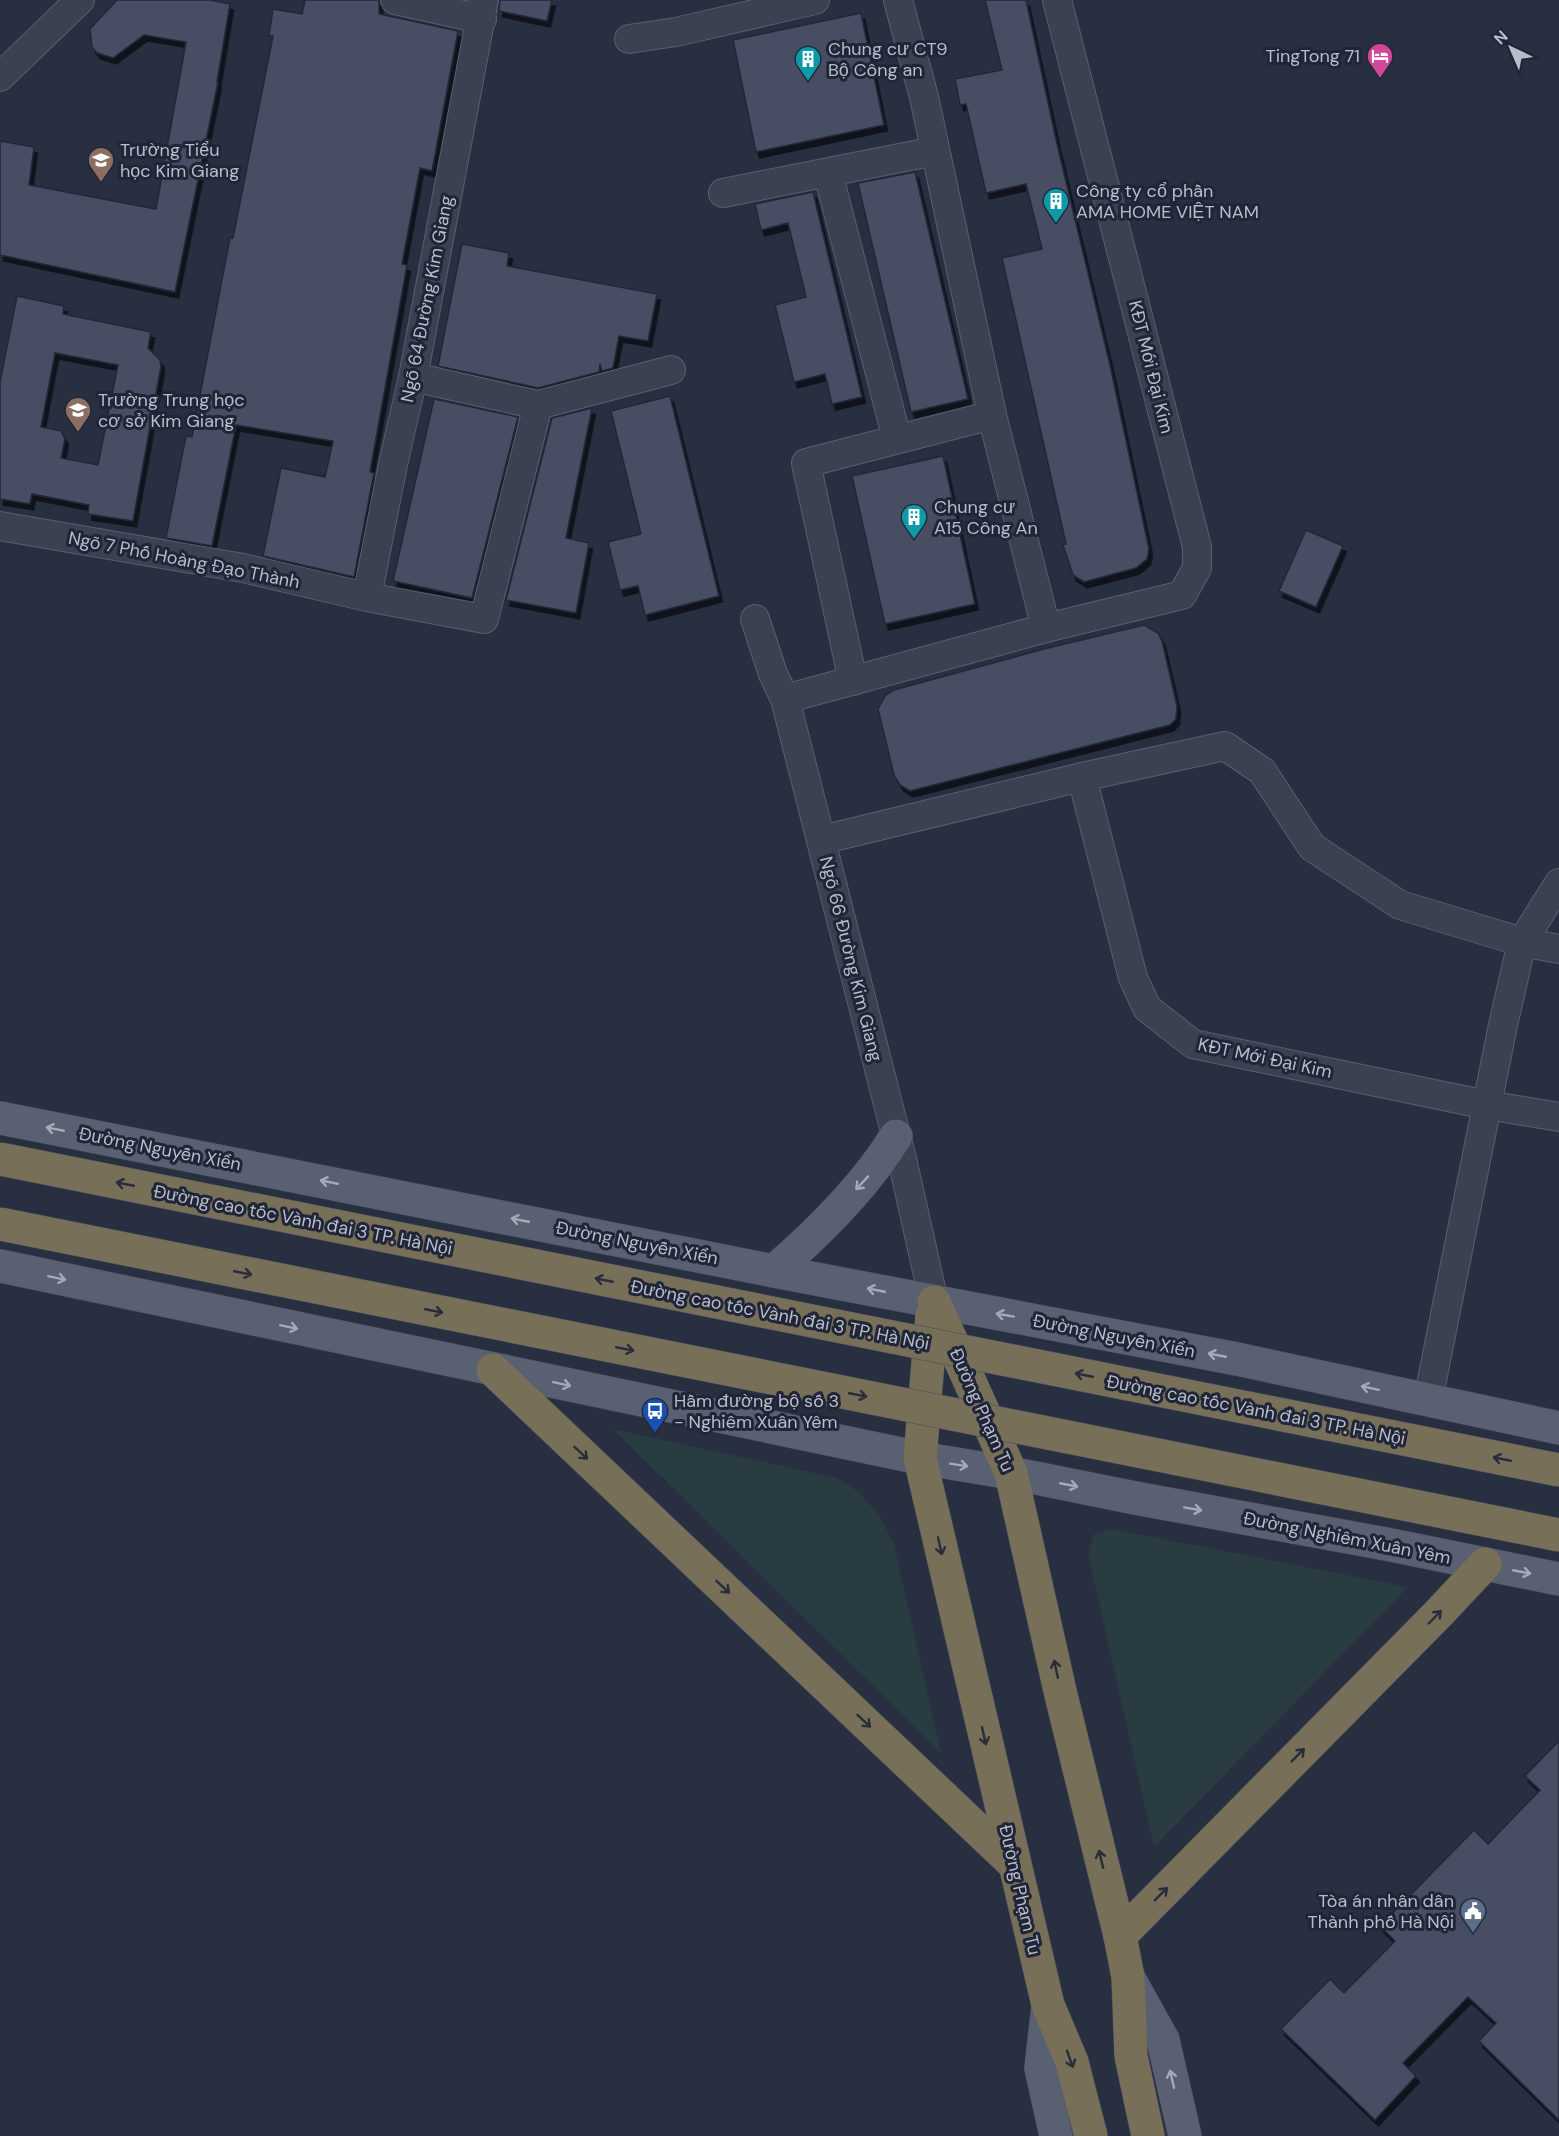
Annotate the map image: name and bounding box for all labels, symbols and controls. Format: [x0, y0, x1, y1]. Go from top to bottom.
north arrow [1481, 18, 1541, 78]
text: N [1489, 26, 1512, 49]
place label: Chung cư CT9 Bộ Công an [828, 37, 948, 82]
hotel icon: TingTong 71 [1365, 41, 1395, 79]
building icon: Chung cư CT9 Bộ Công an [793, 44, 823, 82]
place label: TingTong 71 [1266, 44, 1360, 68]
place label: Trường Tiểu học Kim Giang [120, 138, 239, 183]
school or university icon: Trường Tiểu học Kim Giang [86, 145, 116, 183]
place label: Công ty cổ phần AMA HOME VIỆT NAM [1076, 179, 1259, 224]
building icon: Công ty cổ phần AMA HOME VIỆT NAM [1041, 186, 1071, 224]
street label: Ngõ 64 Đường Kim Giang [395, 194, 459, 404]
street label: KĐT Mới Đại Kim [1123, 298, 1179, 436]
place label: Trường Trung học cơ sở Kim Giang [98, 388, 245, 433]
school or university icon: Trường Trung học cơ sở Kim Giang [63, 395, 93, 433]
place label: Chung cư A15 Công An [934, 495, 1038, 540]
building icon: Chung cư A15 Công An [899, 502, 929, 540]
street label: Ngõ 7 Phố Hoàng Đạo Thành [66, 526, 302, 594]
street label: Ngõ 66 Đường Kim Giang [814, 854, 888, 1064]
street label: KĐT Mới Đại Kim [1196, 1032, 1334, 1084]
street label: Đường Nguyễn Xiển [77, 1122, 243, 1176]
one-way arrow [46, 1123, 65, 1134]
one-way arrow [855, 1175, 869, 1190]
one-way arrow [320, 1176, 339, 1187]
one-way arrow [115, 1178, 135, 1189]
street label: Đường cao tốc Vành đai 3 TP. Hà Nội [152, 1179, 454, 1261]
one-way arrow [511, 1214, 530, 1225]
street label: Đường Nguyễn Xiển [554, 1216, 720, 1270]
one-way arrow [232, 1268, 252, 1279]
one-way arrow [47, 1273, 67, 1284]
one-way arrow [595, 1274, 615, 1285]
street label: Đường cao tốc Vành đai 3 TP. Hà Nội [629, 1274, 931, 1356]
one-way arrow [867, 1284, 887, 1295]
one-way arrow [424, 1306, 443, 1317]
one-way arrow [995, 1309, 1015, 1320]
street label: Đường Nguyễn Xiển [1031, 1309, 1197, 1363]
one-way arrow [279, 1322, 298, 1333]
one-way arrow [615, 1344, 635, 1355]
street label: Đường Phạm Tu [944, 1344, 1020, 1476]
one-way arrow [1208, 1349, 1227, 1360]
one-way arrow [1075, 1369, 1094, 1380]
street label: Đường cao tốc Vành đai 3 TP. Hà Nội [1105, 1369, 1407, 1451]
one-way arrow [552, 1379, 572, 1390]
one-way arrow [1361, 1381, 1380, 1393]
place label: Hầm đường bộ số 3 - Nghiêm Xuân Yêm [674, 1389, 839, 1434]
one-way arrow [847, 1390, 867, 1401]
bus stop icon: Hầm đường bộ số 3 - Nghiêm Xuân Yêm [640, 1396, 670, 1434]
one-way arrow [574, 1446, 589, 1460]
one-way arrow [1492, 1453, 1512, 1464]
one-way arrow [949, 1459, 969, 1470]
one-way arrow [1058, 1480, 1078, 1491]
one-way arrow [1182, 1504, 1202, 1515]
street label: Đường Nghiêm Xuân Yêm [1241, 1506, 1453, 1570]
one-way arrow [934, 1537, 946, 1556]
one-way arrow [1511, 1567, 1531, 1578]
one-way arrow [715, 1580, 730, 1595]
one-way arrow [1428, 1609, 1443, 1624]
one-way arrow [1050, 1660, 1061, 1679]
one-way arrow [856, 1714, 871, 1728]
one-way arrow [979, 1726, 990, 1745]
one-way arrow [1291, 1748, 1305, 1763]
street label: Đường Phạm Tu [993, 1823, 1047, 1957]
one-way arrow [1095, 1849, 1107, 1868]
one-way arrow [1154, 1887, 1169, 1902]
place label: Tòa án nhân dân Thành phố Hà Nội [1308, 1889, 1454, 1934]
public building icon: Tòa án nhân dân Thành phố Hà Nội [1458, 1896, 1488, 1934]
one-way arrow [1066, 2050, 1077, 2068]
one-way arrow [1166, 2070, 1177, 2089]

